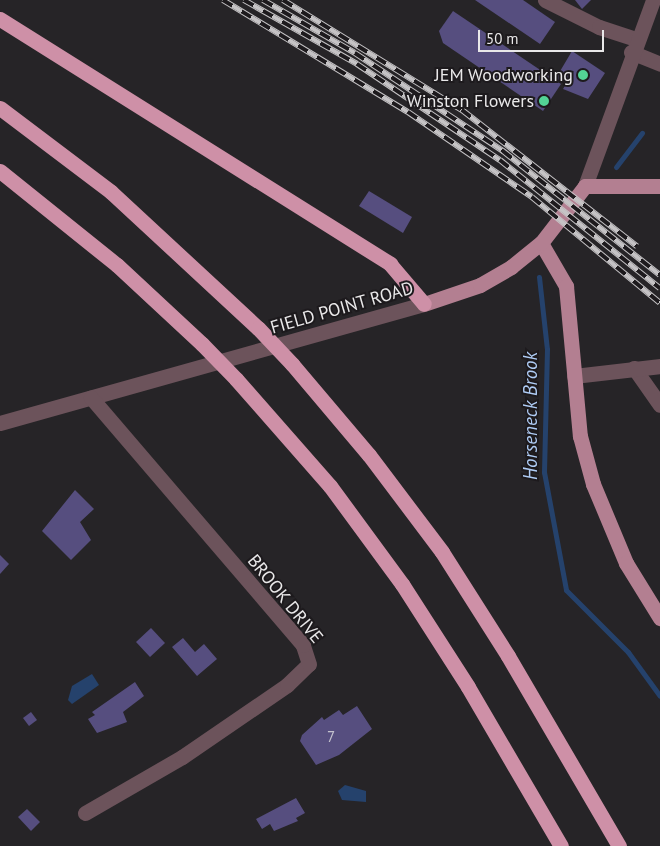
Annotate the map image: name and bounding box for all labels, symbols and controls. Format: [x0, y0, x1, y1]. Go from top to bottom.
scale bar [480, 20, 606, 52]
text: 50 m [486, 29, 519, 48]
place label: JEM Woodworking [434, 64, 573, 86]
marker: JEM Woodworking [577, 69, 589, 81]
place label: Winston Flowers [407, 90, 534, 112]
marker: Winston Flowers [538, 95, 550, 107]
street label: FIELD POINT ROAD [268, 277, 416, 339]
water label: Horseneck Brook [520, 352, 542, 480]
street label: BROOK DRIVE [242, 550, 328, 648]
house number: 7 [327, 728, 335, 746]

